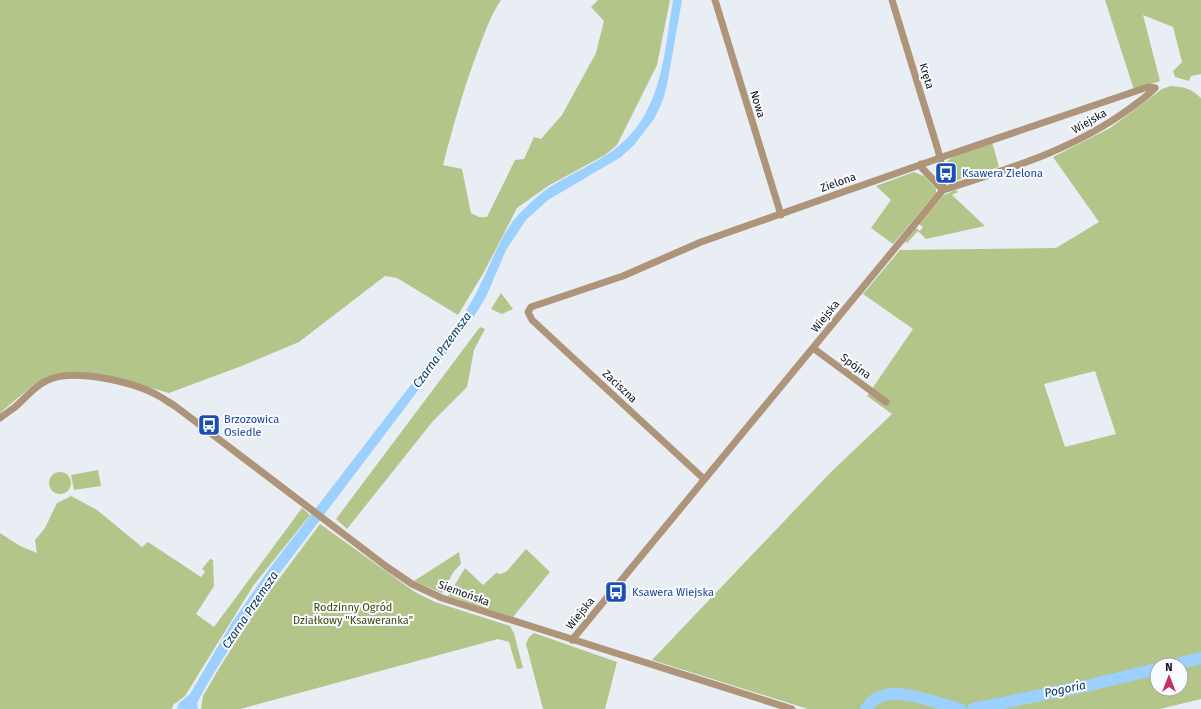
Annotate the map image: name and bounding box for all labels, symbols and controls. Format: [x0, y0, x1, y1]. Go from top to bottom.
street label: Kręta [916, 62, 937, 91]
street label: Nowa [747, 89, 768, 119]
street label: Wiejska [1070, 106, 1109, 137]
bus stop icon: Ksawera Zielona [933, 160, 959, 186]
place label: Ksawera Zielona [962, 167, 1043, 180]
street label: Zielona [819, 170, 858, 195]
street label: Wiejska [808, 298, 842, 335]
water label: Czarna Przemsza [410, 309, 474, 391]
street label: Spójna [838, 351, 873, 382]
street label: Zaciszna [600, 367, 640, 406]
bus stop icon: Brzozowica Osiedle [196, 412, 222, 438]
place label: Brzozowica Osiedle [224, 413, 279, 439]
water label: Czarna Przemsza [219, 569, 281, 651]
street label: Siemońska [436, 578, 491, 609]
bus stop icon: Ksawera Wiejska [603, 579, 629, 605]
place label: Ksawera Wiejska [632, 586, 714, 599]
street label: Wiejska [563, 595, 597, 632]
park label: Rodzinny Ogród Działkowy "Ksaweranka" [293, 601, 413, 627]
north arrow [1149, 657, 1189, 697]
text: N [1165, 661, 1173, 674]
water label: Pogoria [1043, 678, 1087, 700]

